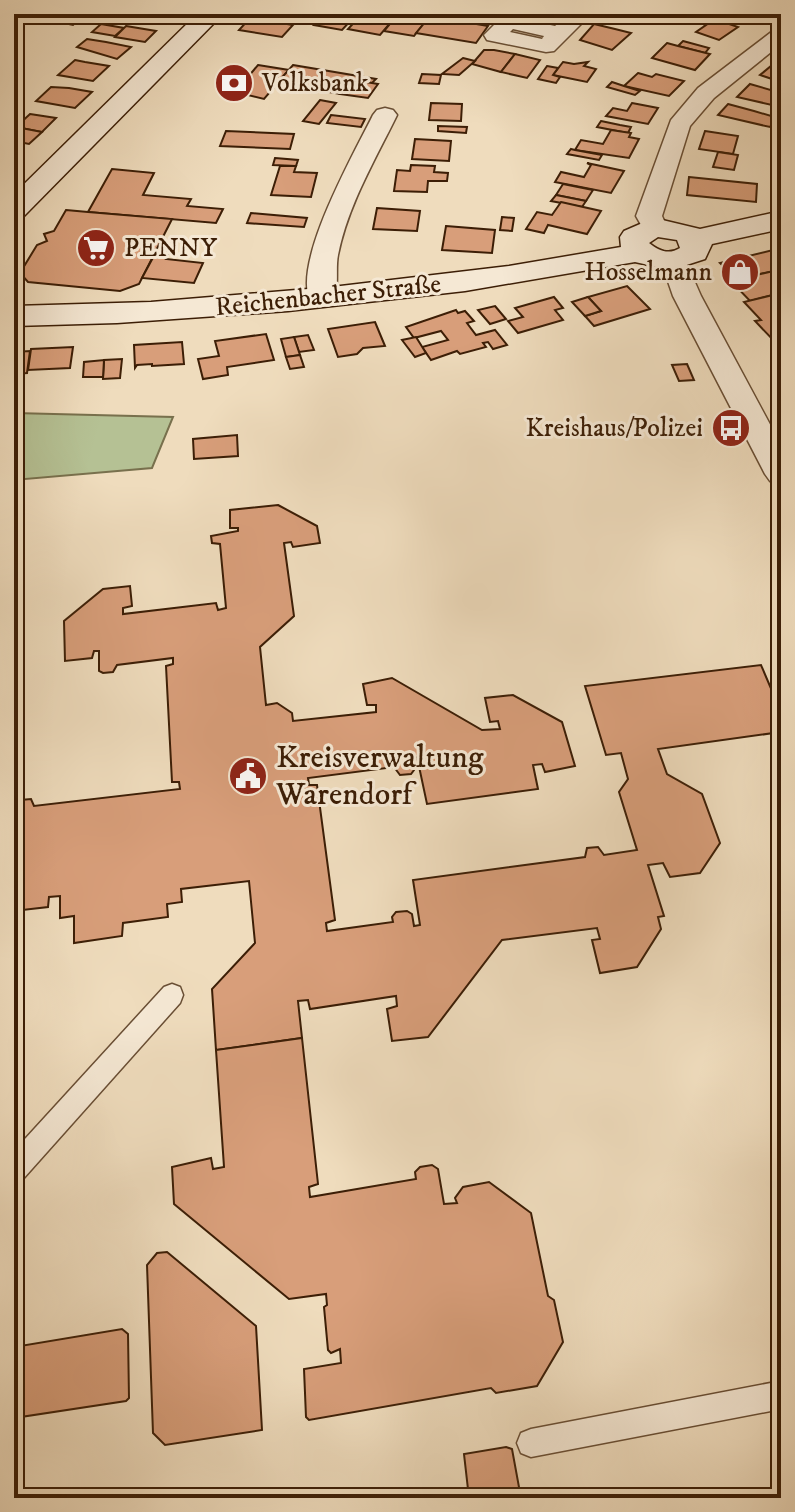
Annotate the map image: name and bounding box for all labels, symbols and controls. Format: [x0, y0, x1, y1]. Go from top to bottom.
bank icon: Volksbank [213, 62, 255, 104]
place label: Volksbank [261, 67, 369, 100]
supermarket icon: PENNY [75, 227, 117, 269]
place label: PENNY [124, 232, 217, 265]
shop icon: Hosselmann [719, 251, 761, 293]
place label: Hosselmann [584, 256, 712, 289]
street label: Reichenbacher Straße [213, 268, 443, 324]
bus stop icon: Kreishaus/Polizei [710, 407, 752, 449]
place label: Kreishaus/Polizei [526, 412, 703, 445]
place label: Kreisverwaltung Warendorf [275, 738, 484, 815]
public building icon: Kreisverwaltung Warendorf [227, 755, 269, 797]

